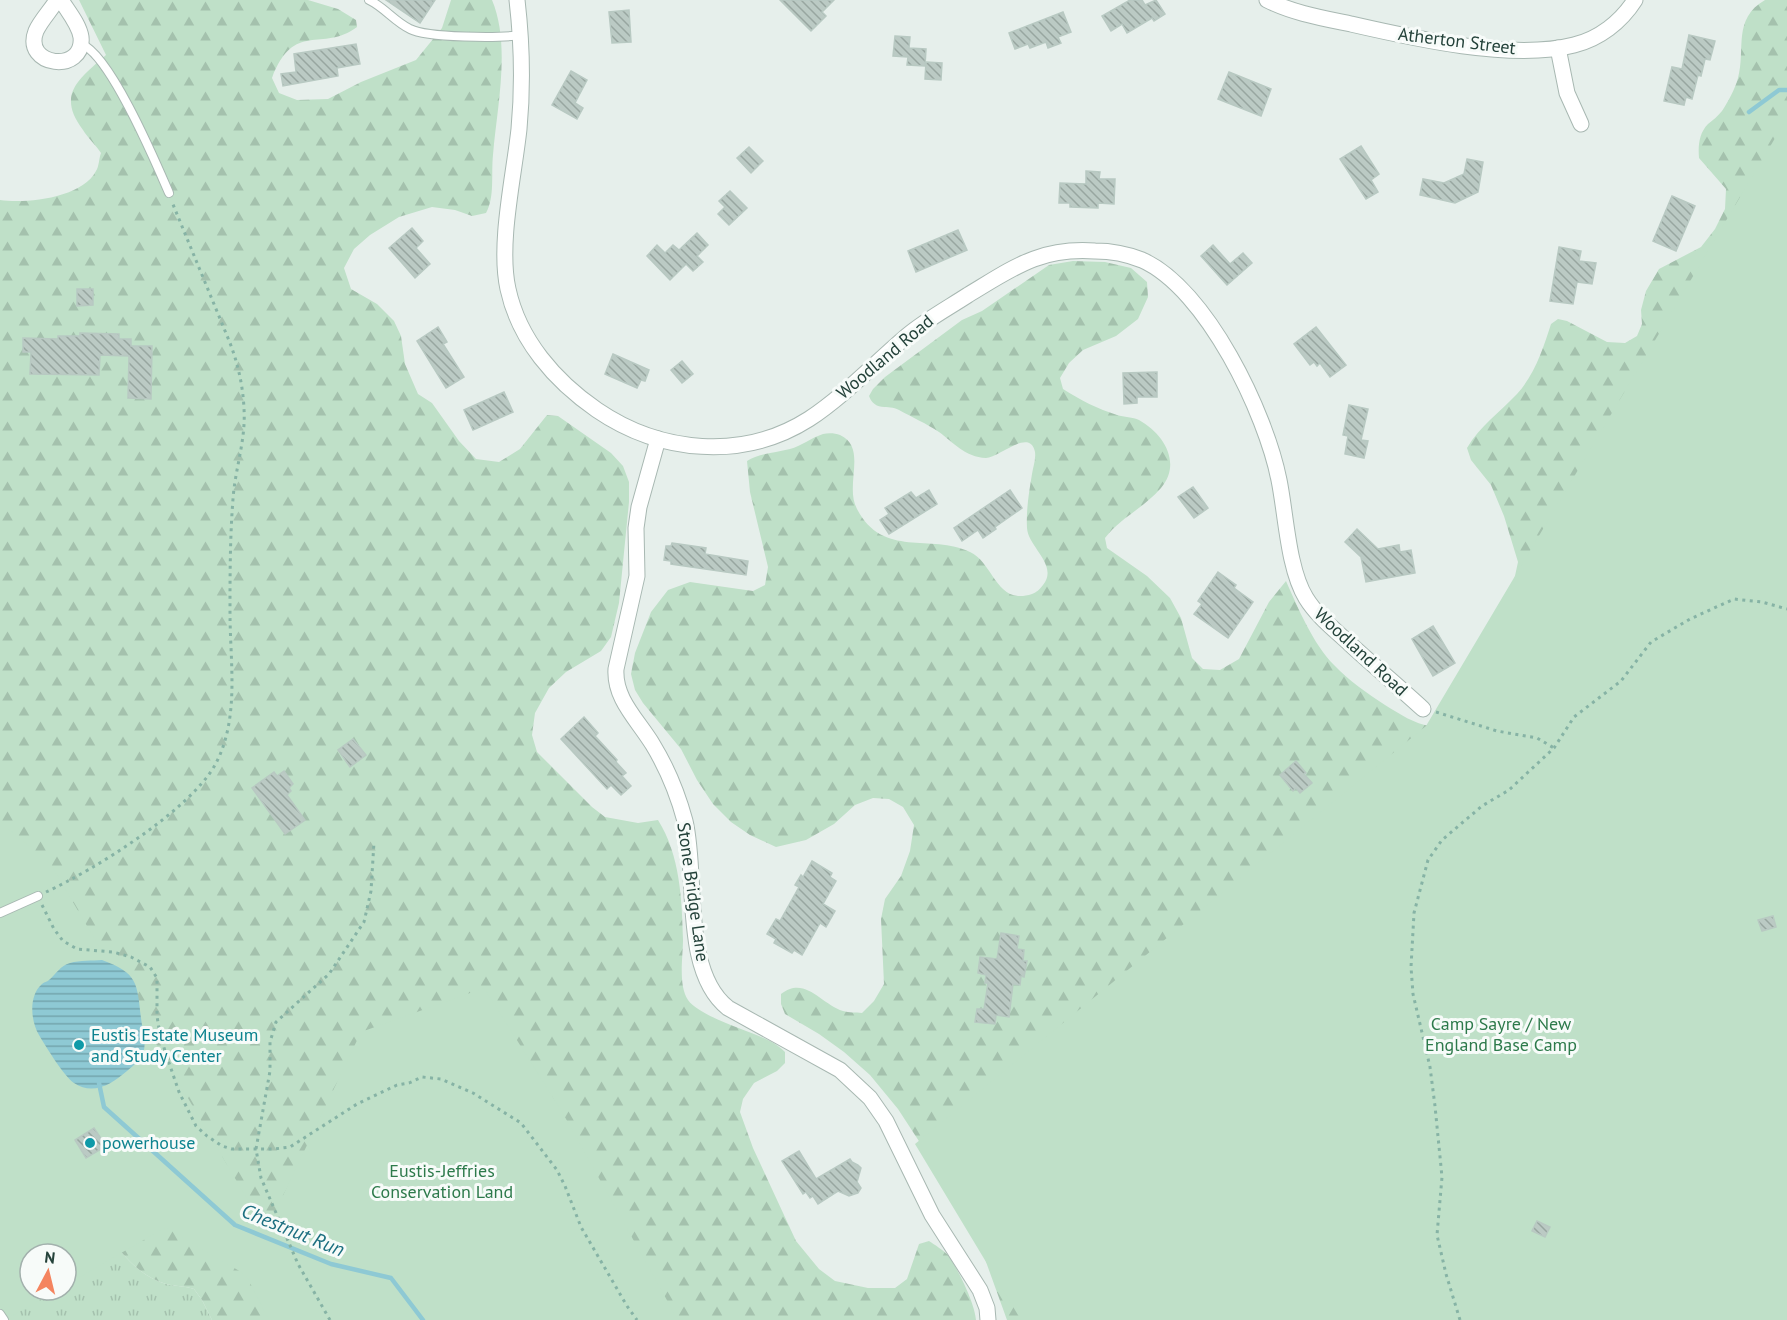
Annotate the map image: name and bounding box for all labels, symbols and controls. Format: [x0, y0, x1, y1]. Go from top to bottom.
street label: Atherton Street [1397, 22, 1517, 59]
street label: Woodland Road [831, 309, 938, 404]
street label: Woodland Road [1310, 602, 1413, 701]
street label: Stone Bridge Lane [672, 821, 715, 963]
park label: Camp Sayre / New England Base Camp [1425, 1012, 1577, 1056]
place label: Eustis Estate Museum and Study Center [91, 1023, 258, 1067]
marker: Eustis Estate Museum and Study Center [72, 1038, 86, 1052]
place label: powerhouse [102, 1131, 195, 1154]
marker: powerhouse [83, 1136, 97, 1150]
park label: Eustis-Jeffries Conservation Land [371, 1159, 513, 1203]
water label: Chestnut Run [238, 1198, 348, 1262]
north arrow [18, 1242, 78, 1302]
text: N [43, 1247, 56, 1268]

